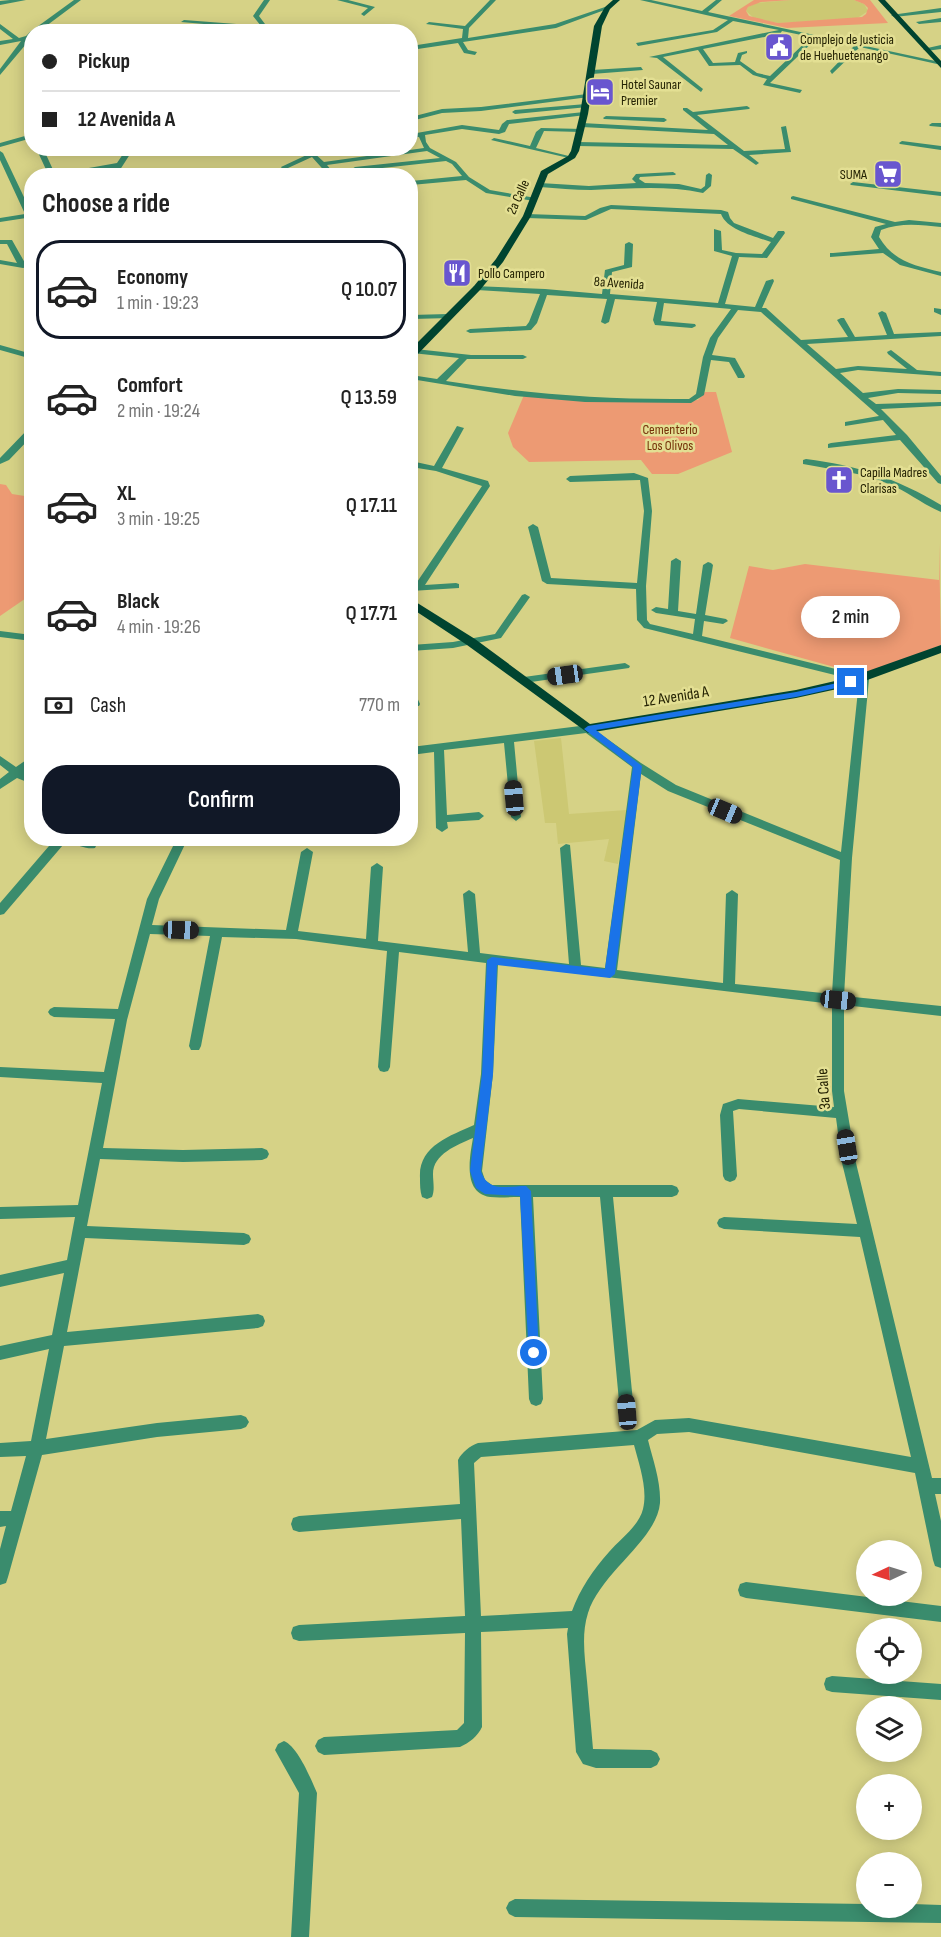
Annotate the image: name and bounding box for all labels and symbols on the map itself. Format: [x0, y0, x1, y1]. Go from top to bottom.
public building icon: Complejo de Justicia de Huehuetenango [763, 31, 795, 63]
place label: Complejo de Justicia de Huehuetenango [800, 31, 894, 64]
hotel icon: Hotel Saunar Premier [584, 76, 616, 108]
place label: Hotel Saunar Premier [621, 76, 681, 109]
supermarket icon: SUMA [872, 158, 904, 190]
place label: SUMA [840, 166, 868, 183]
street label: 2a Calle [503, 177, 533, 217]
restaurant icon: Pollo Campero [441, 257, 473, 289]
place label: Pollo Campero [478, 265, 545, 282]
street label: 8a Avenida [593, 273, 645, 293]
park label: Cementerio Los Olivos [642, 421, 698, 454]
church icon: Capilla Madres Clarisas [823, 464, 855, 496]
place label: Capilla Madres Clarisas [860, 464, 927, 497]
callout: 2 min [802, 595, 900, 637]
car [546, 664, 584, 686]
route end [837, 668, 864, 695]
street label: 12 Avenida A [642, 682, 710, 712]
car [503, 779, 525, 817]
car [705, 796, 745, 826]
car [163, 920, 199, 940]
car [819, 989, 857, 1011]
street label: 3a Calle [813, 1068, 835, 1110]
car [835, 1128, 859, 1166]
route start [520, 1339, 547, 1366]
car [616, 1393, 638, 1431]
north arrow [856, 1540, 922, 1606]

